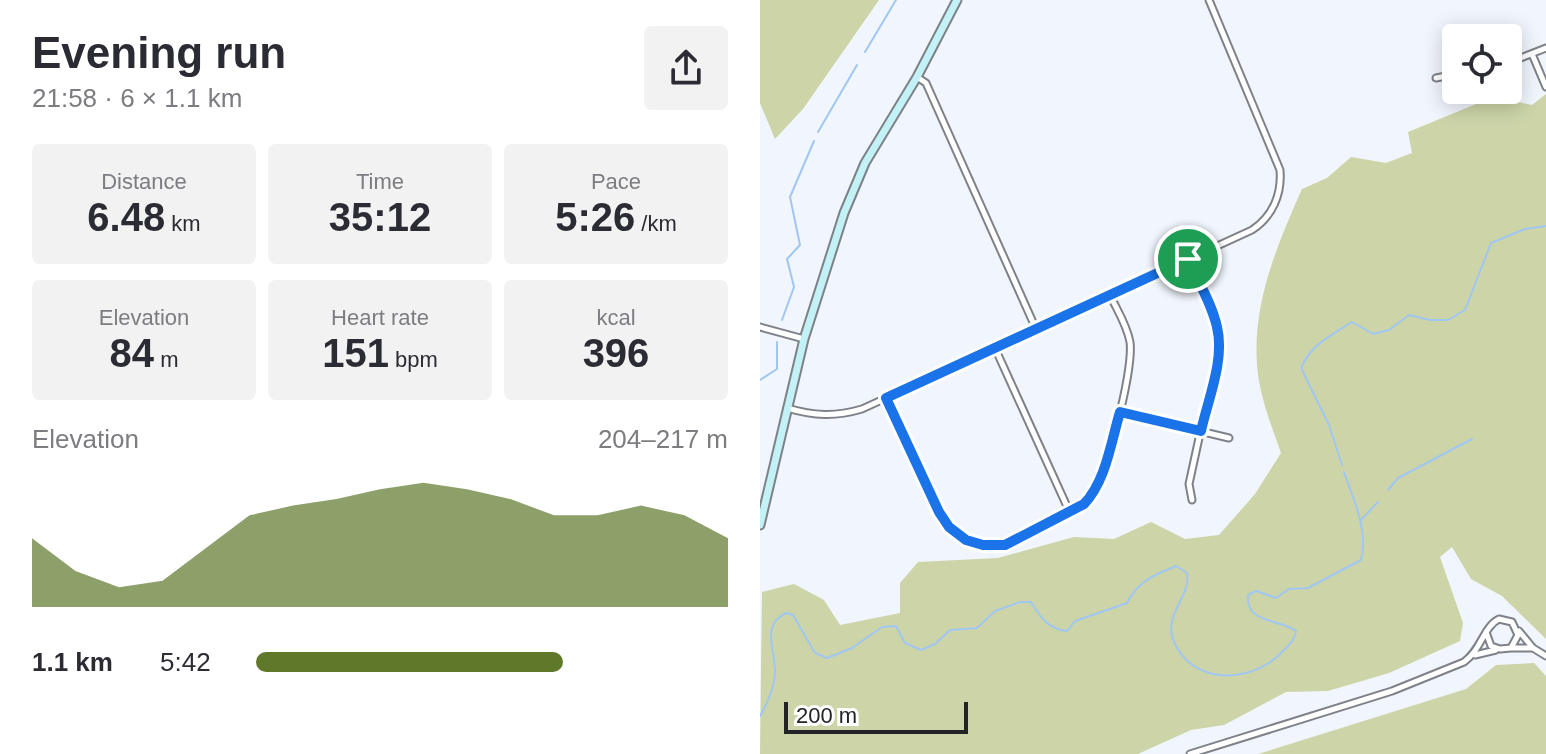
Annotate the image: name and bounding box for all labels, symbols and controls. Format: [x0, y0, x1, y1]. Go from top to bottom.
map controls [1442, 24, 1522, 104]
button: locate [1442, 24, 1522, 104]
button: share [644, 26, 728, 110]
text: Evening run [32, 28, 286, 77]
text: 21:58 · 6 × 1.1 km [32, 83, 242, 113]
text: Distance [101, 169, 187, 194]
text: Time [356, 169, 404, 194]
text: Pace [591, 169, 641, 194]
text: 6.48 [87, 195, 165, 239]
text: 35:12 [329, 195, 431, 239]
text: 5:26 [555, 195, 635, 239]
text: km [165, 211, 201, 236]
text: /km [635, 211, 677, 236]
pin [1154, 225, 1222, 293]
icon: arrive [1166, 237, 1210, 281]
text: Elevation [99, 305, 189, 330]
text: Heart rate [331, 305, 429, 330]
text: kcal [596, 305, 636, 330]
text: 84 [110, 331, 154, 375]
text: 151 [322, 331, 389, 375]
text: 396 [583, 331, 649, 375]
text: m [154, 347, 178, 372]
text: bpm [389, 347, 438, 372]
text: Elevation [32, 424, 139, 454]
text: 204–217 m [598, 424, 728, 454]
text: 1.1 km [32, 647, 113, 677]
text: 5:42 [160, 647, 211, 677]
scale bar [784, 698, 968, 734]
text: 200 m [796, 703, 857, 728]

